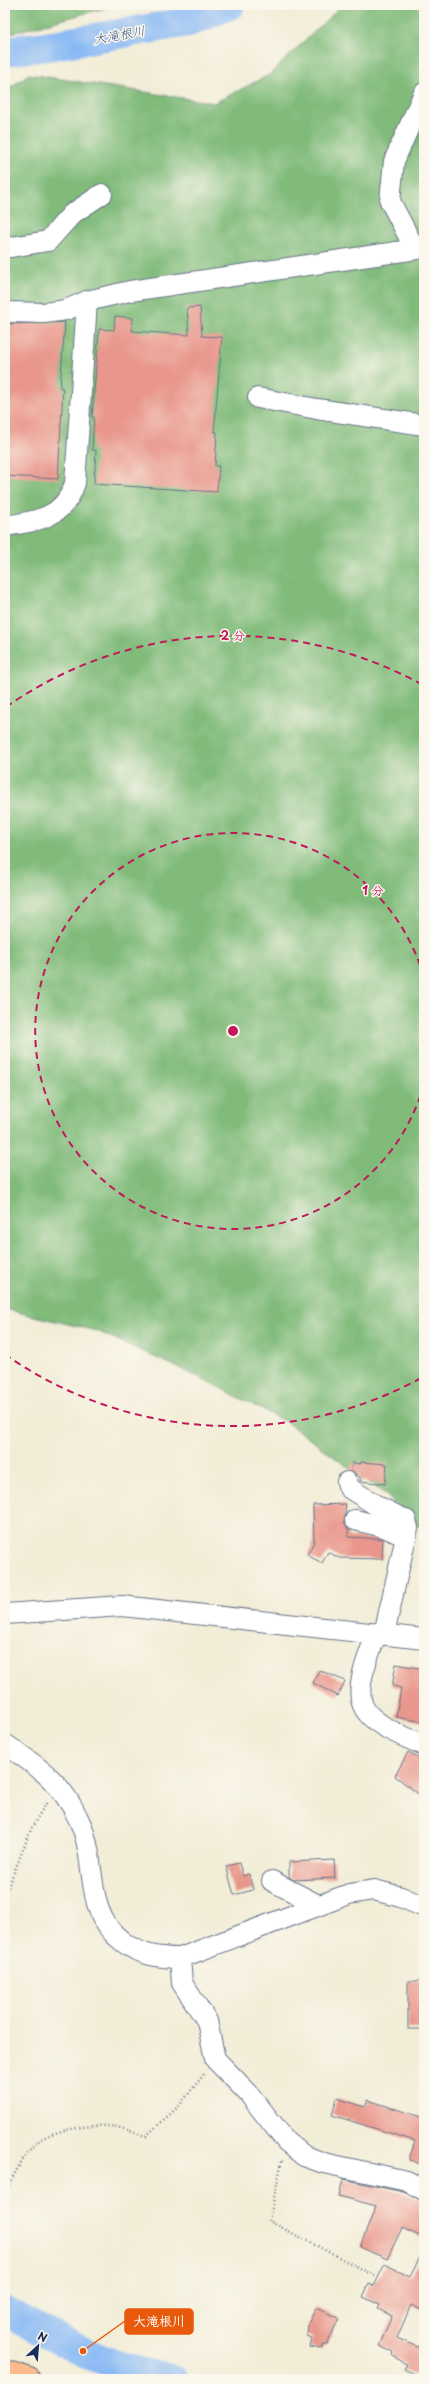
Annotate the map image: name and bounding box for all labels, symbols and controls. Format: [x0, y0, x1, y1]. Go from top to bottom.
water label: 大滝根川 [92, 20, 146, 48]
text: 2 分 [221, 626, 245, 644]
text: 1 分 [362, 881, 384, 899]
centre of rings [226, 1024, 240, 1038]
callout: 大滝根川 [125, 2309, 193, 2334]
text: 大滝根川 [133, 2311, 185, 2330]
north arrow [18, 2326, 58, 2366]
text: N [35, 2327, 51, 2346]

